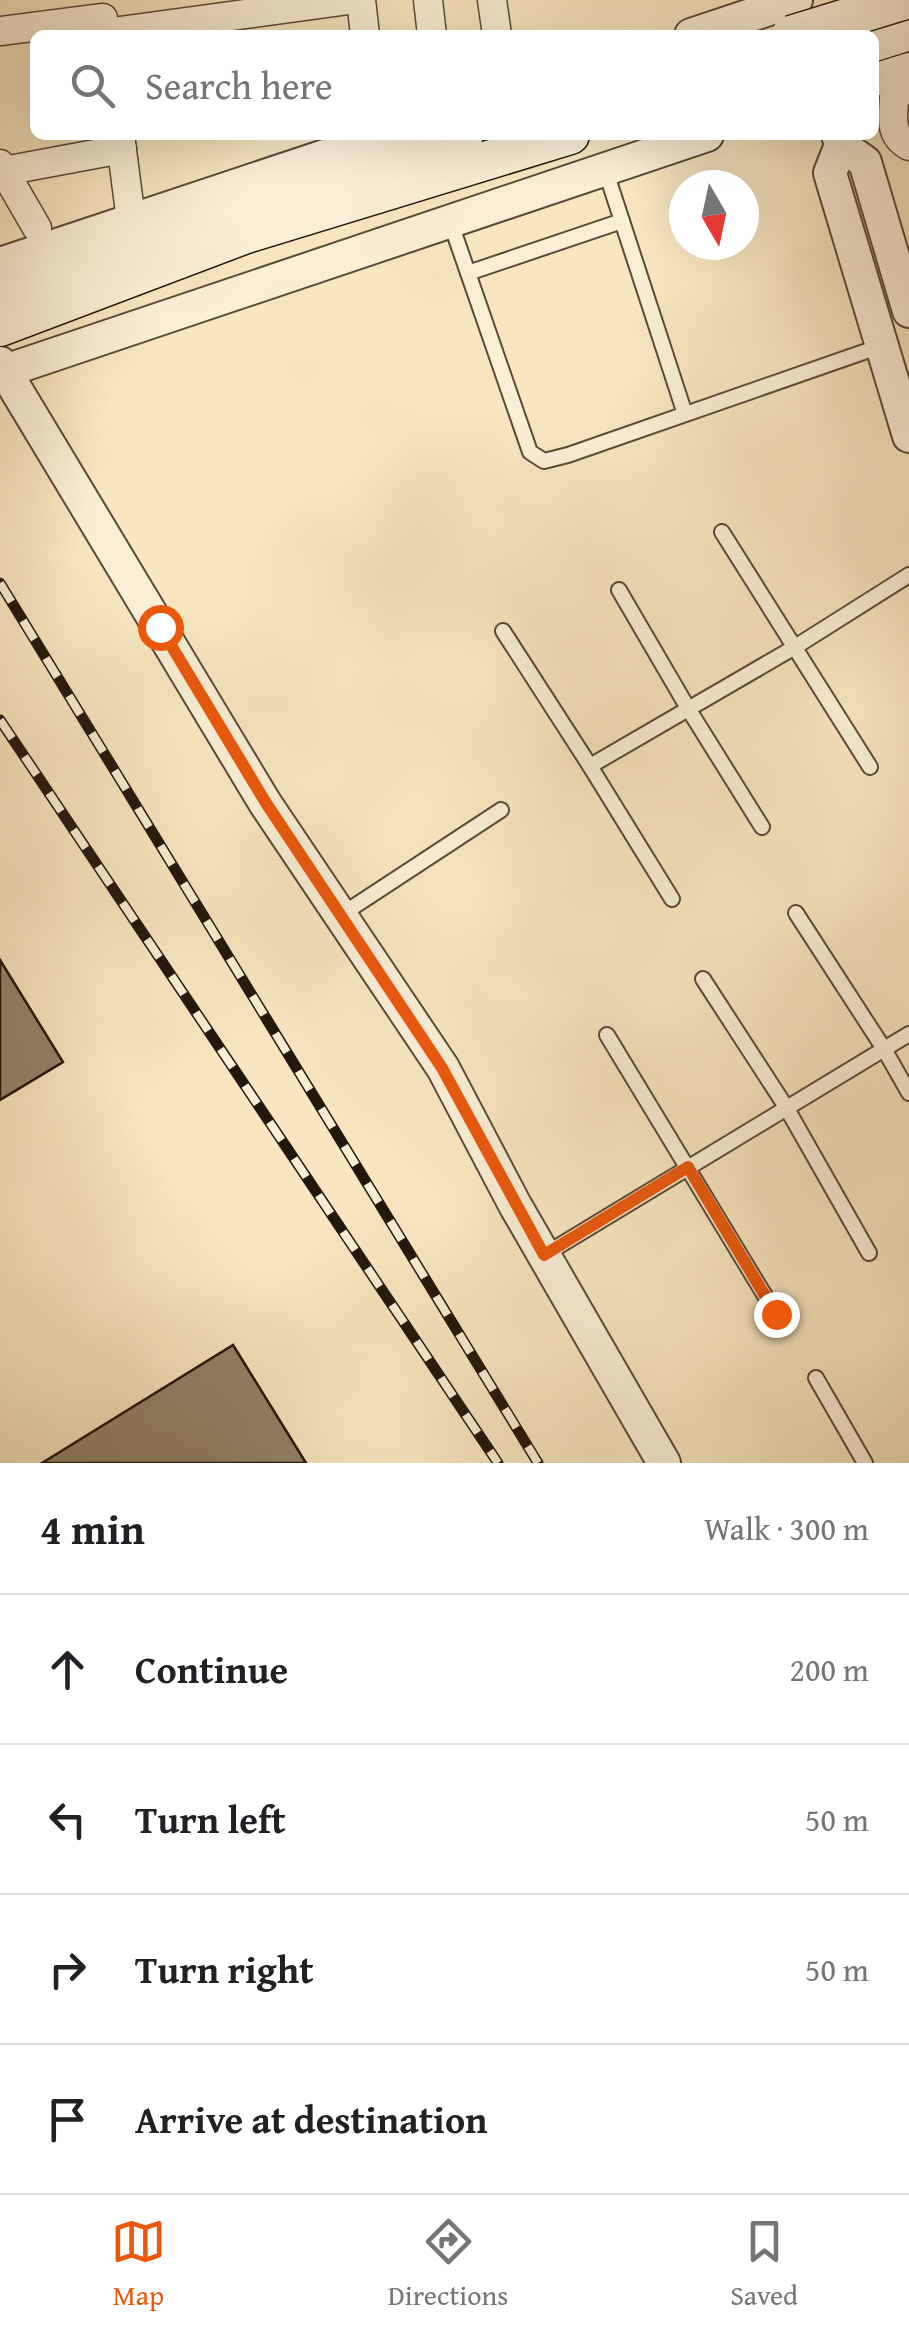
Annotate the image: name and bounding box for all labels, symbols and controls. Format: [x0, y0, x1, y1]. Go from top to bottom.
search box [30, 30, 879, 140]
text: Search here [145, 57, 333, 113]
icon: search [65, 58, 120, 113]
north arrow [669, 170, 759, 260]
route start [138, 605, 184, 651]
route end [754, 1292, 800, 1338]
text: 4 min [40, 1498, 145, 1559]
text: Walk · 300 m [704, 1505, 869, 1552]
text: Continue [135, 1641, 288, 1697]
icon: ahead [40, 1642, 95, 1697]
text: 200 m [790, 1646, 869, 1693]
text: Turn left [135, 1791, 286, 1847]
icon: left [40, 1792, 95, 1847]
text: 50 m [805, 1796, 869, 1843]
text: Turn right [135, 1941, 314, 1997]
icon: right [40, 1942, 95, 1997]
text: 50 m [805, 1946, 869, 1993]
text: Arrive at destination [135, 2091, 488, 2147]
icon: arrive [40, 2092, 95, 2147]
tab: Map [111, 2214, 166, 2315]
tab: Directions [388, 2214, 508, 2315]
tab: Saved [730, 2214, 798, 2315]

